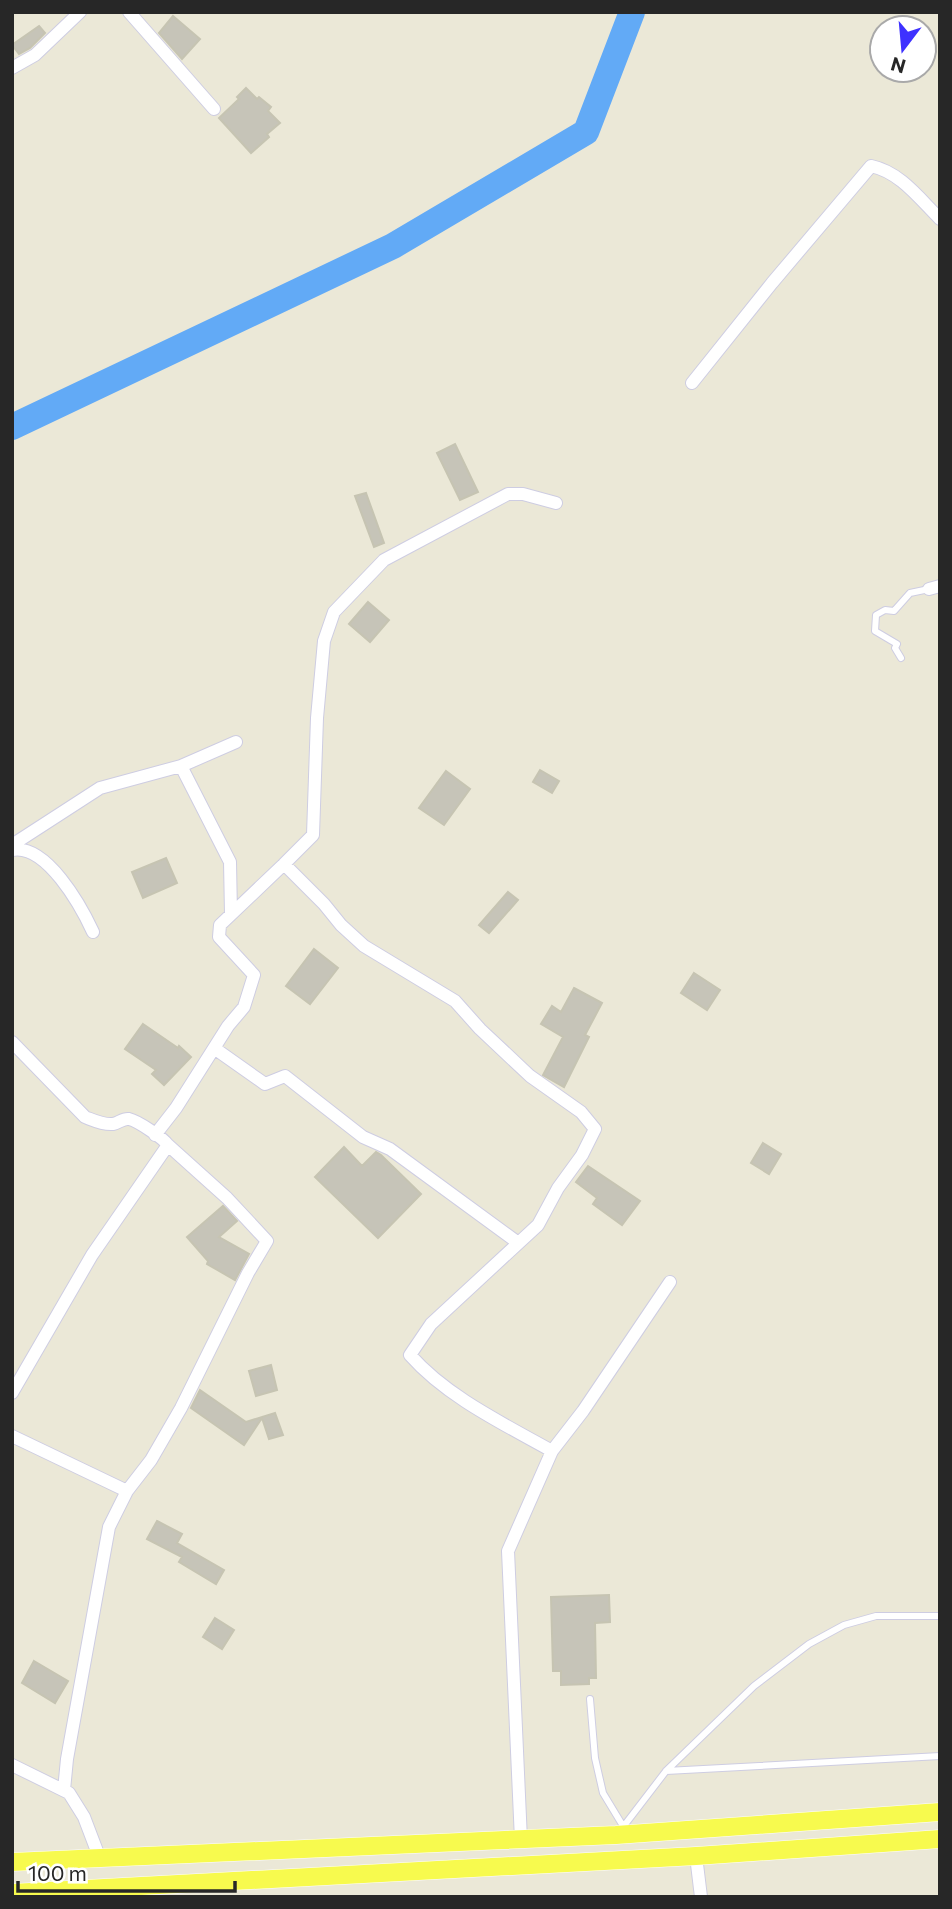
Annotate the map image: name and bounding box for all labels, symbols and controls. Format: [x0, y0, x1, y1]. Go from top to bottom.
north arrow [868, 14, 938, 84]
text: N [888, 53, 908, 79]
scale bar [18, 1850, 234, 1894]
text: 100 m [28, 1860, 87, 1885]

